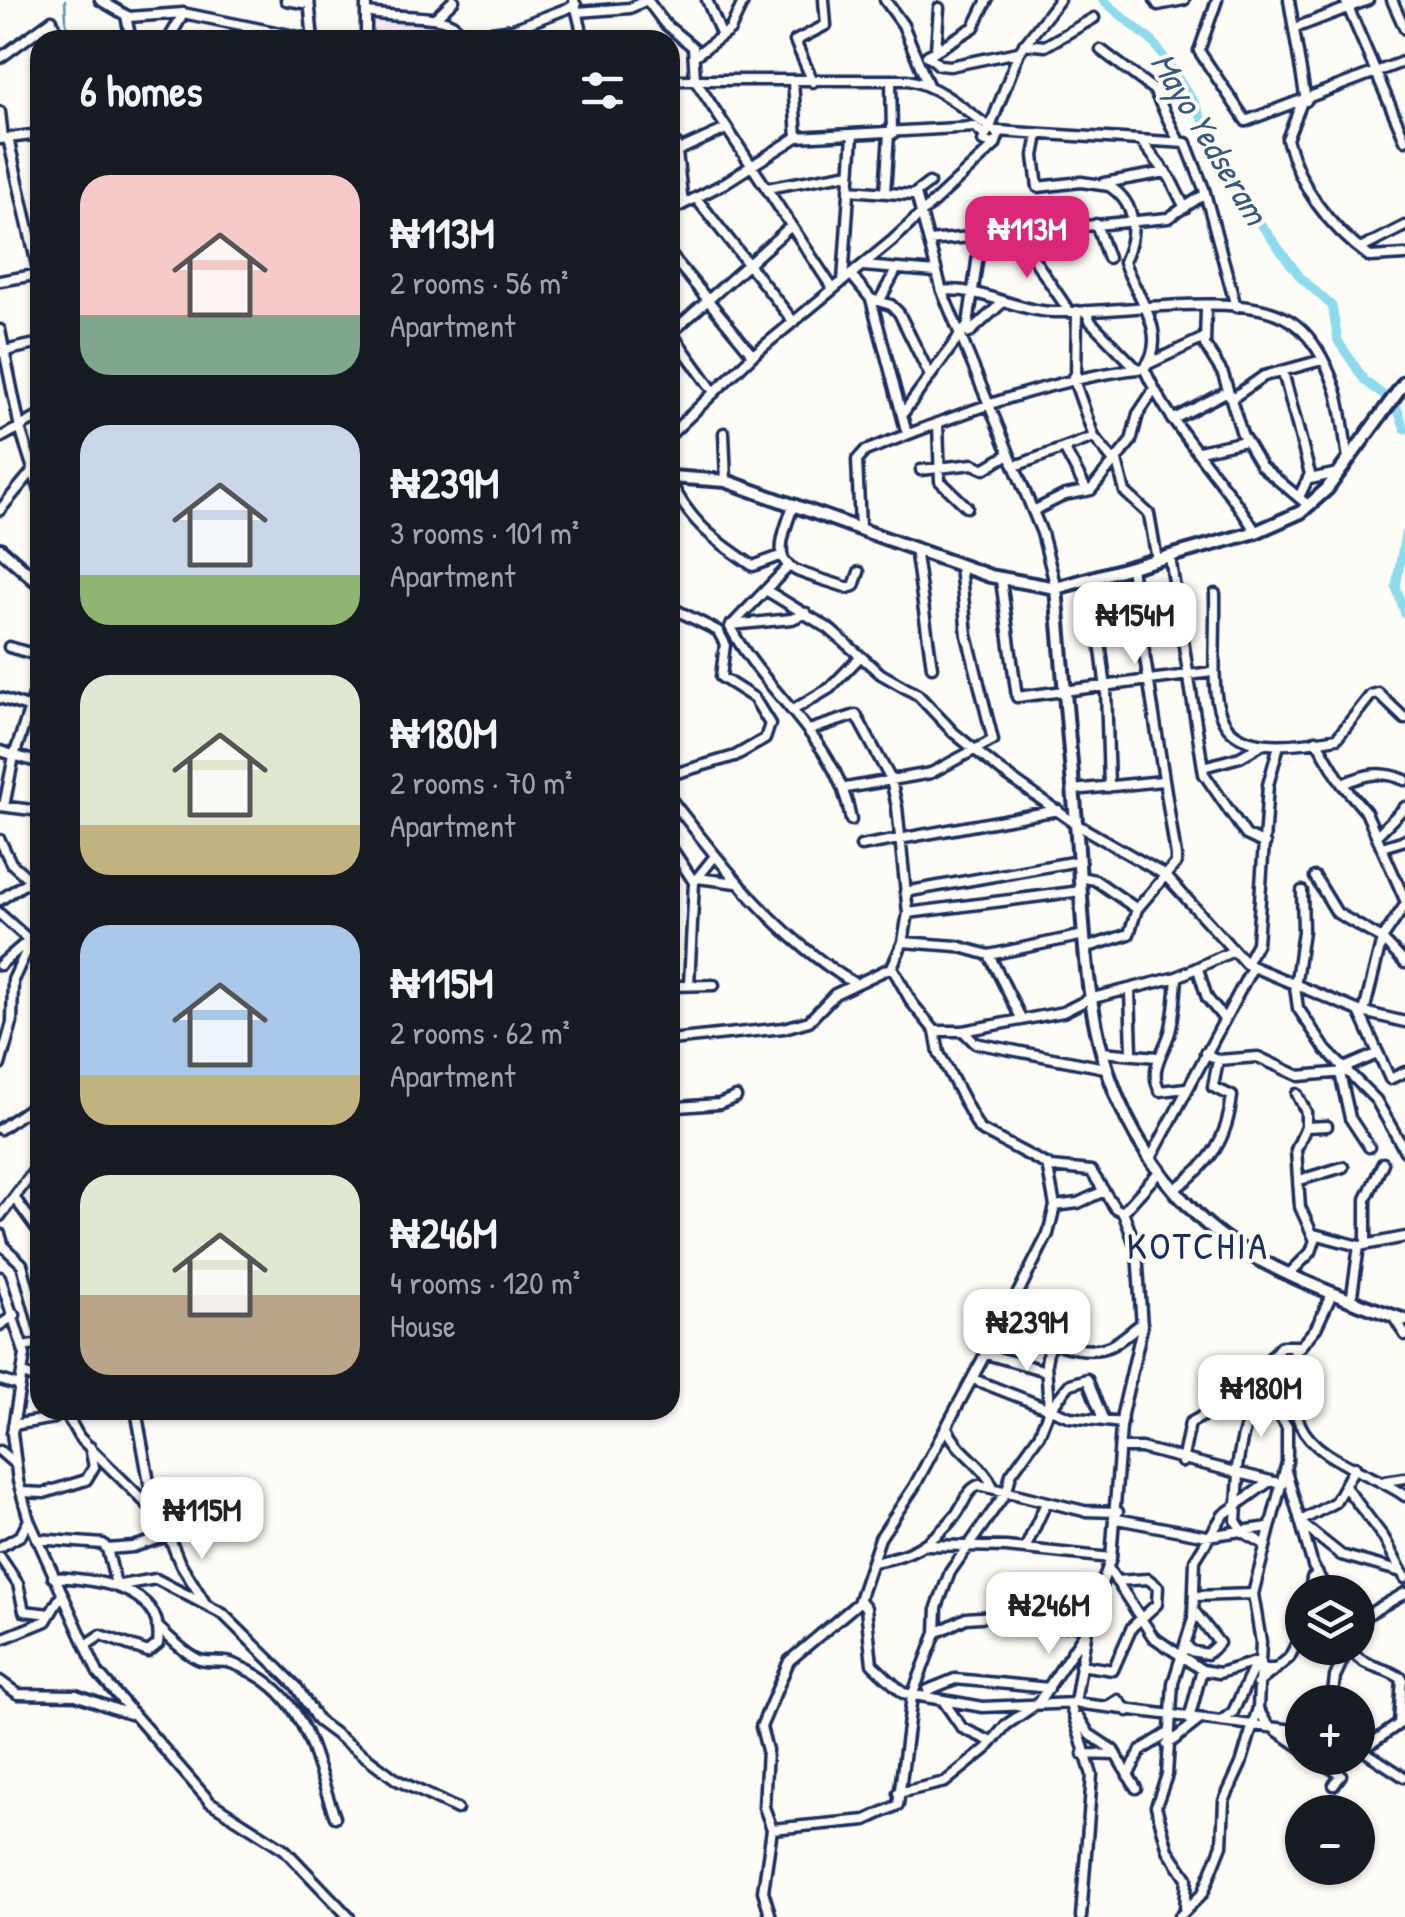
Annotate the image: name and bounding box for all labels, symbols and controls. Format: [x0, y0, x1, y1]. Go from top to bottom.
water label: Mayo Yedseram [1140, 43, 1280, 234]
text: 6 homes [80, 62, 202, 119]
icon: filters [575, 63, 630, 118]
pin: ₦113M [957, 196, 1097, 281]
text: ₦113M [390, 204, 495, 261]
text: ₦113M [987, 207, 1067, 250]
icon: home [160, 215, 280, 335]
text: 2 rooms · 56 m² [390, 261, 568, 304]
text: Apartment [390, 304, 515, 347]
text: ₦239M [390, 454, 499, 511]
icon: home [160, 465, 280, 585]
text: 3 rooms · 101 m² [390, 511, 579, 554]
text: Apartment [390, 554, 515, 597]
pin: ₦154M [1065, 582, 1205, 667]
text: ₦154M [1095, 593, 1175, 636]
text: ₦180M [390, 704, 498, 761]
icon: home [160, 715, 280, 835]
text: 2 rooms · 70 m² [390, 761, 572, 804]
text: Apartment [390, 804, 515, 847]
text: ₦115M [390, 954, 494, 1011]
icon: home [160, 965, 280, 1085]
text: 2 rooms · 62 m² [390, 1011, 570, 1054]
text: Apartment [390, 1054, 515, 1097]
text: ₦246M [390, 1204, 498, 1261]
icon: home [160, 1215, 280, 1335]
district label: KOTCHIA [1127, 1219, 1269, 1271]
text: 4 rooms · 120 m² [390, 1261, 580, 1304]
pin: ₦239M [957, 1289, 1097, 1374]
text: ₦239M [985, 1300, 1069, 1343]
text: House [390, 1304, 456, 1347]
pin: ₦180M [1191, 1355, 1331, 1440]
text: ₦180M [1220, 1366, 1302, 1409]
pin: ₦115M [132, 1477, 272, 1562]
text: ₦115M [163, 1488, 241, 1531]
pin: ₦246M [979, 1572, 1119, 1657]
map controls [1285, 1575, 1375, 1885]
button: layers [1285, 1575, 1375, 1665]
text: ₦246M [1008, 1583, 1090, 1626]
button: + [1285, 1685, 1375, 1775]
button: − [1285, 1795, 1375, 1885]

